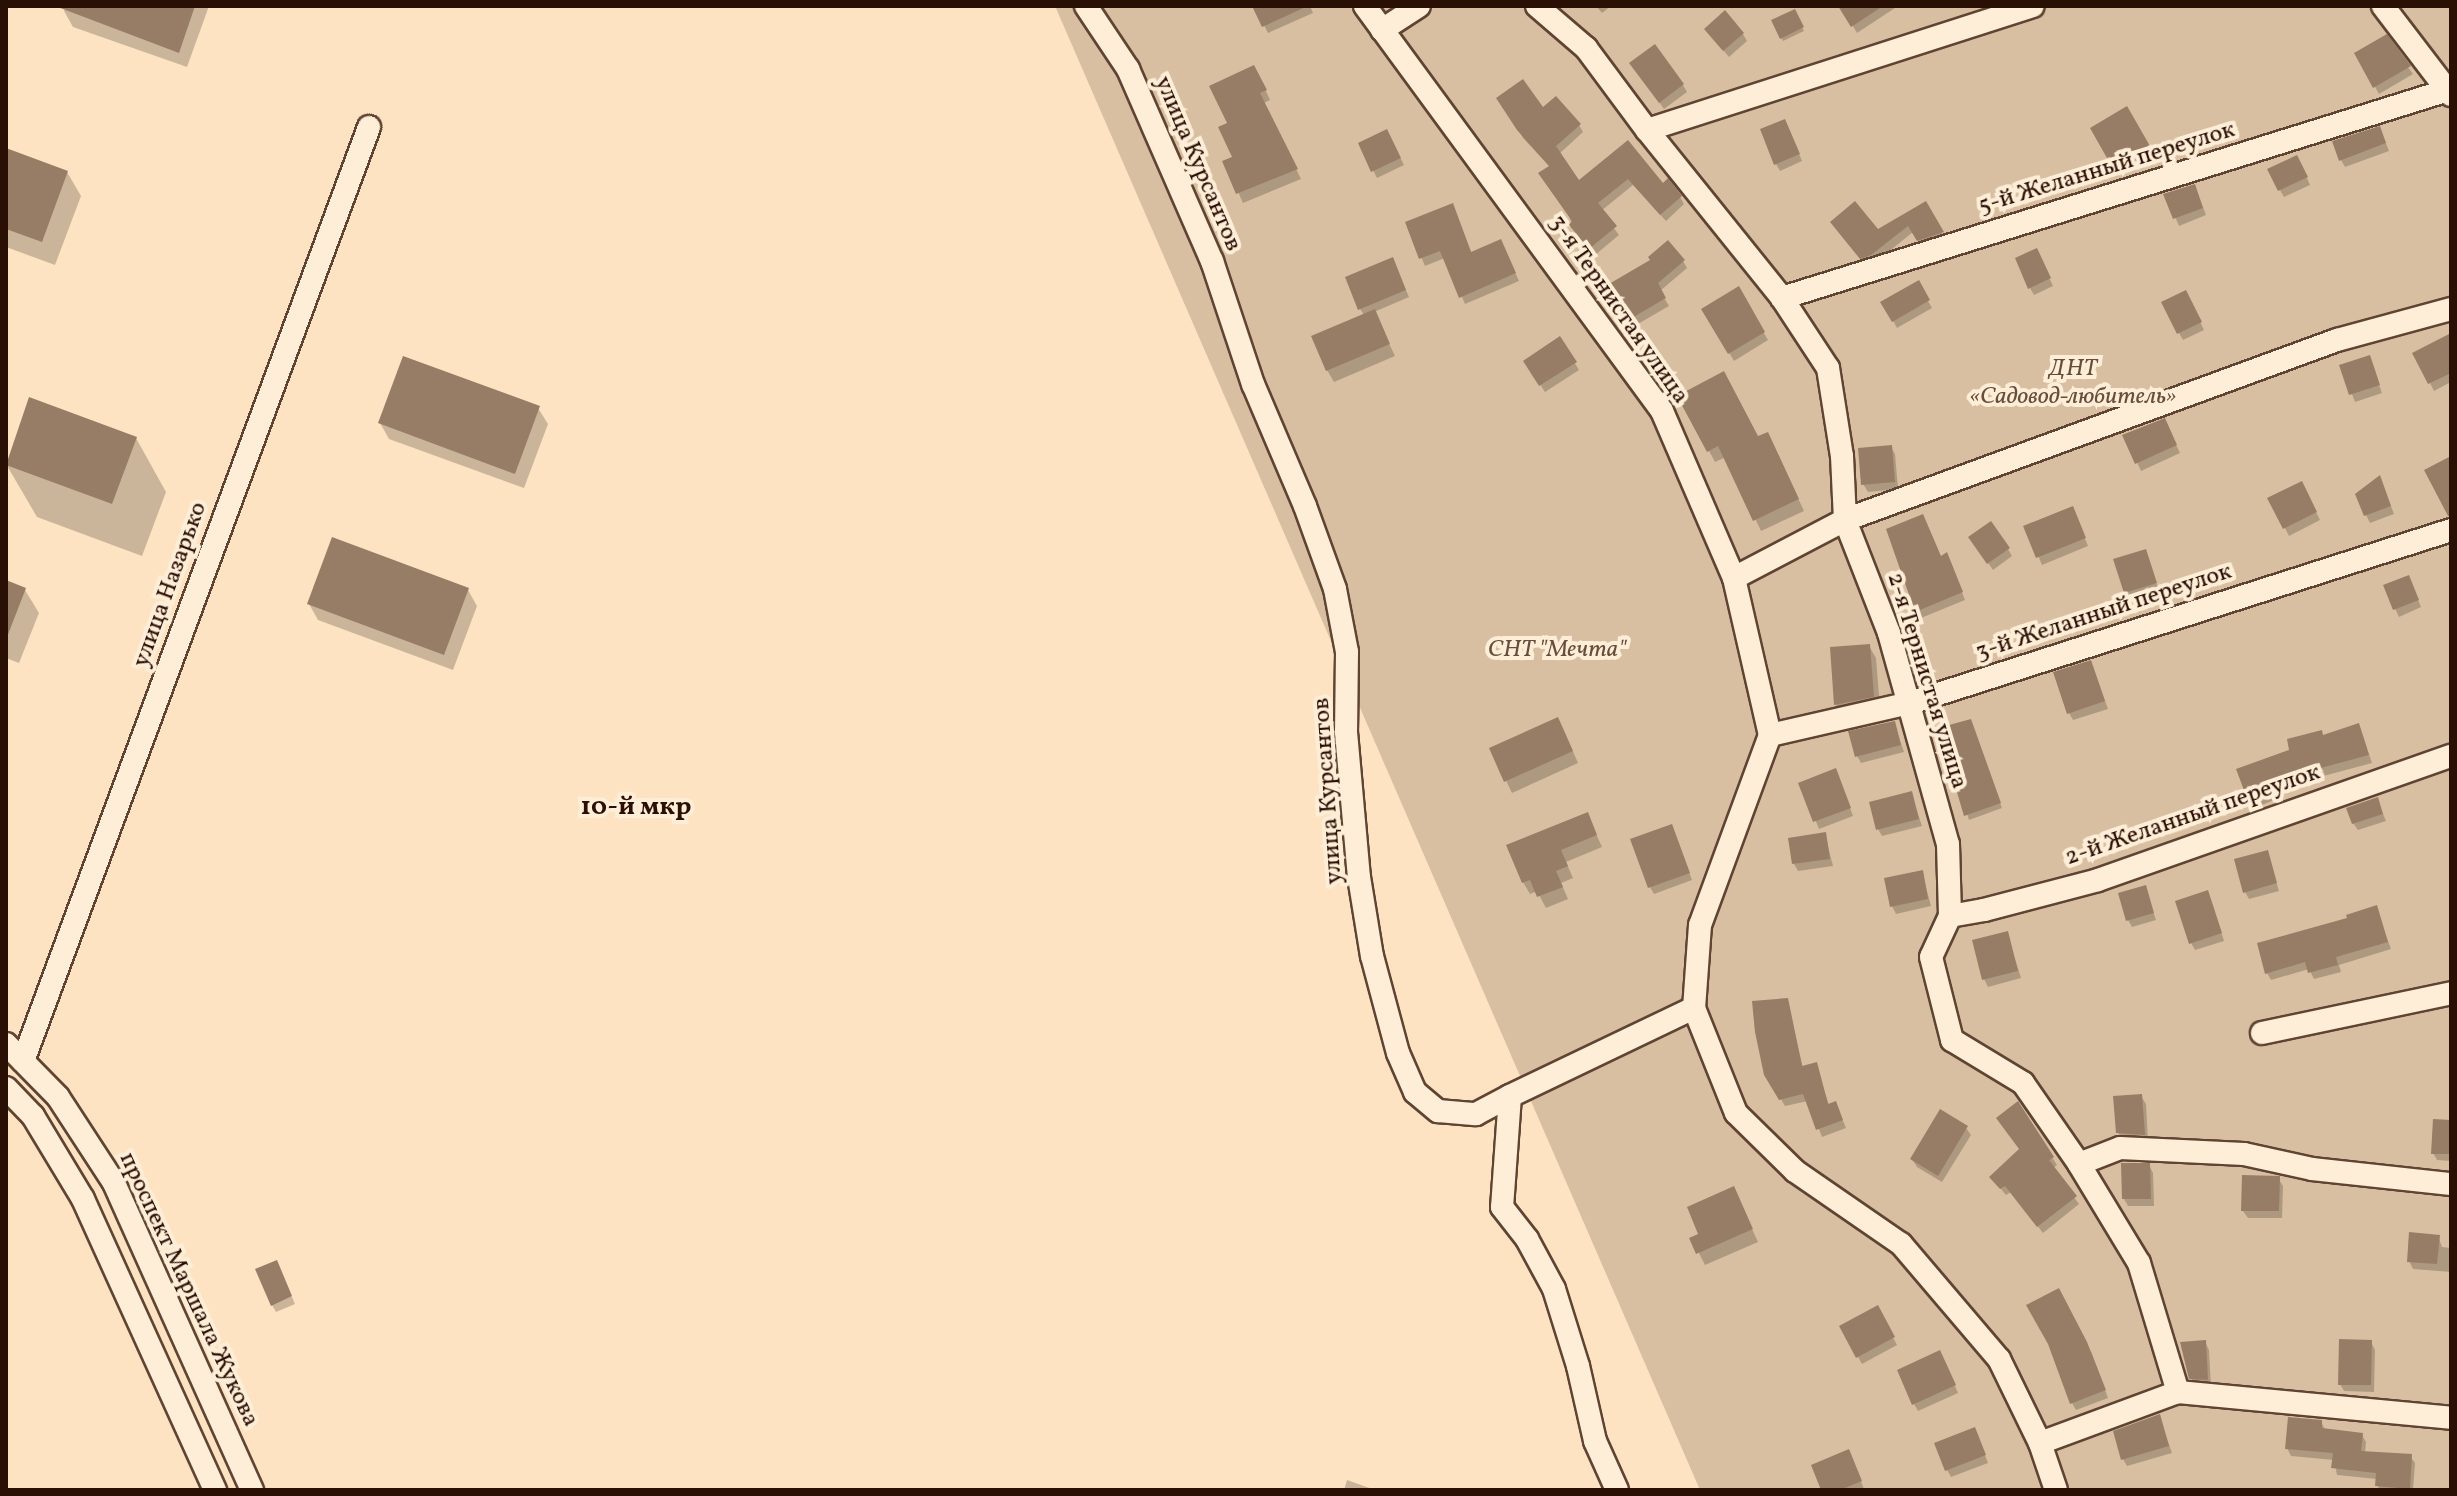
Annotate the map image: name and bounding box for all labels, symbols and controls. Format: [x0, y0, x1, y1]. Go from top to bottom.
street label: улица Курсантов [1147, 72, 1247, 256]
street label: 5-й Желанный переулок [1975, 116, 2239, 222]
street label: 3-я Тернистая улица [1542, 209, 1694, 411]
park label: ДНТ «Садовод-любитель» [1970, 356, 2176, 412]
street label: улица Назарько [128, 498, 214, 672]
street label: 3-й Желанный переулок [1972, 558, 2236, 668]
street label: 2-я Тернистая улица [1879, 569, 1973, 793]
park label: СНТ "Мечта" [1488, 637, 1626, 665]
street label: улица Курсантов [1308, 697, 1350, 885]
street label: 2-й Желанный переулок [2062, 759, 2324, 873]
district label: 10-й мкр [580, 792, 692, 824]
street label: проспект Маршала Жукова [112, 1148, 264, 1432]

